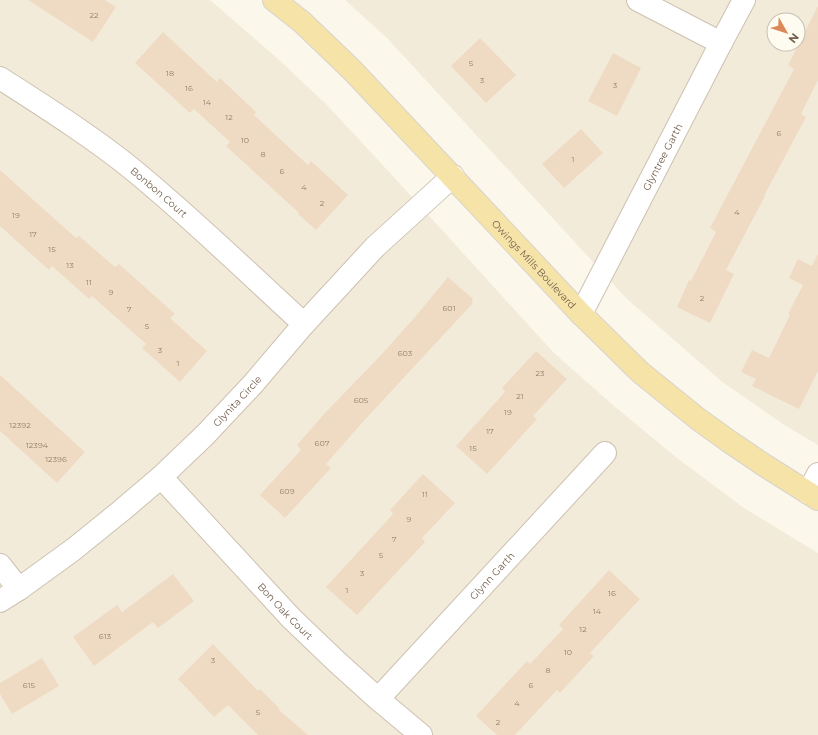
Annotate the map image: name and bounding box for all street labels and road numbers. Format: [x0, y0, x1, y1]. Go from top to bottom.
street label: Glyntree Garth [640, 121, 685, 193]
street label: Bonbon Court [128, 164, 190, 220]
street label: Owings Mills Boulevard [489, 217, 579, 311]
street label: Glynita Circle [210, 373, 264, 429]
street label: Glynn Garth [467, 549, 517, 602]
street label: Bon Oak Court [255, 580, 316, 642]

